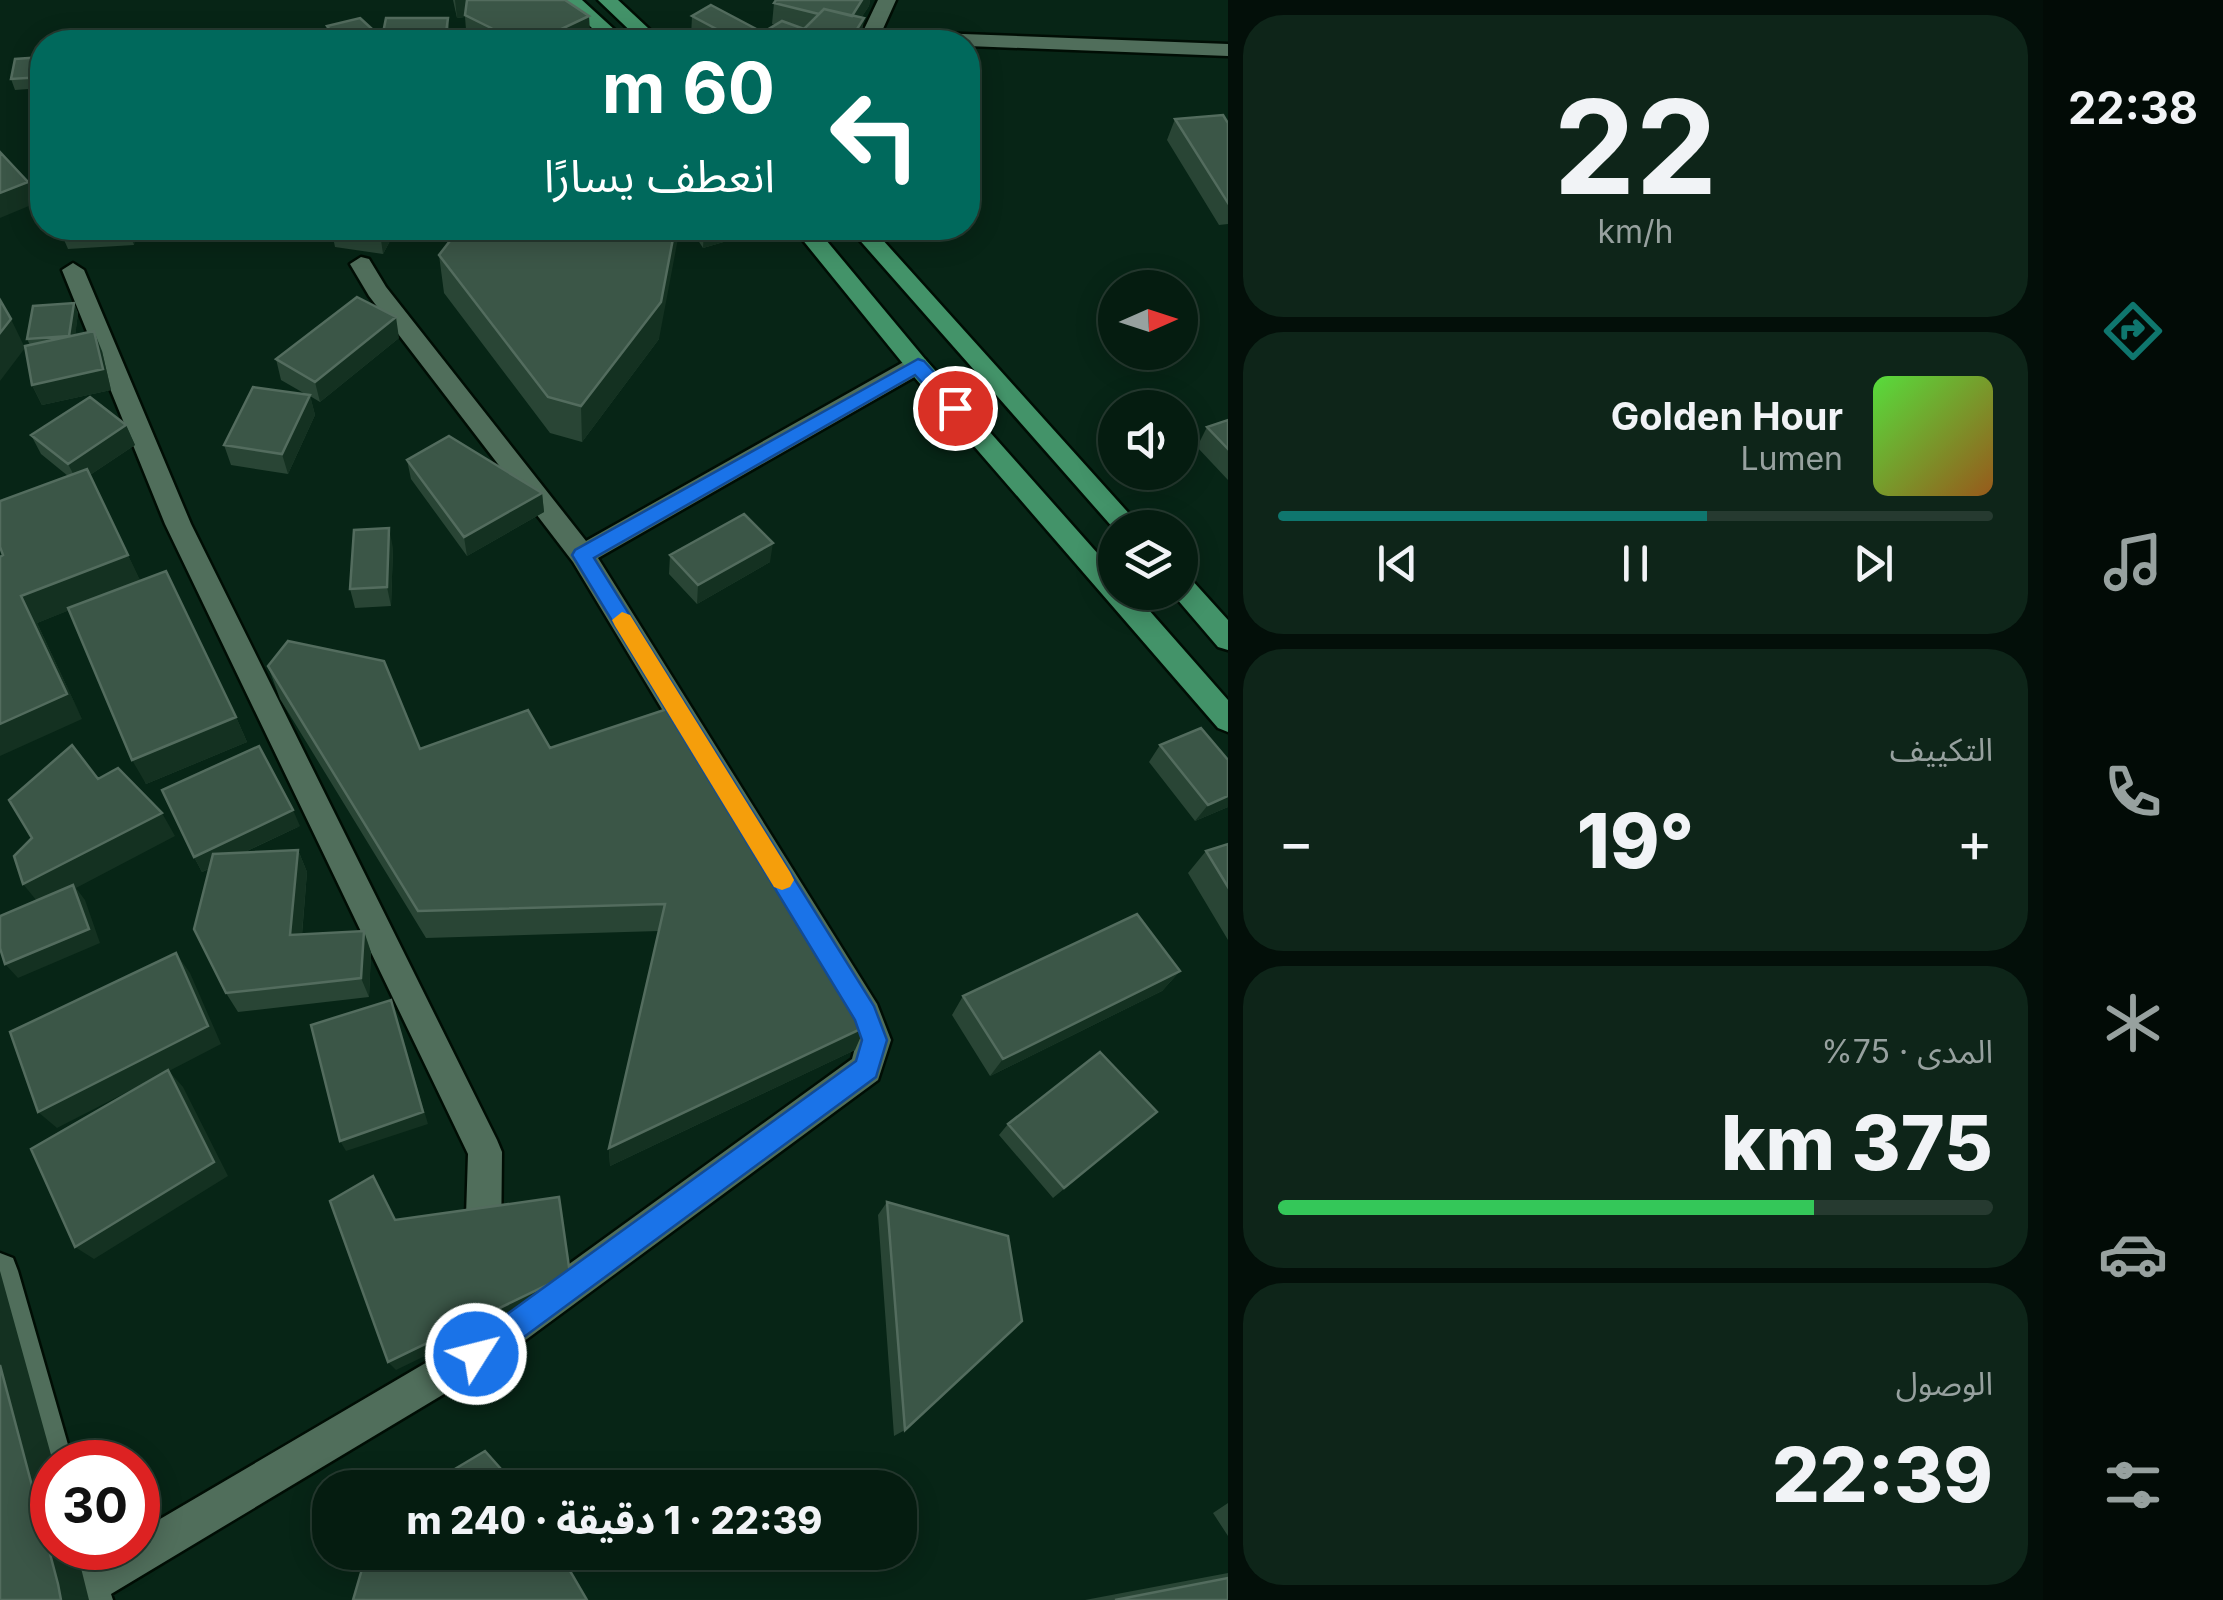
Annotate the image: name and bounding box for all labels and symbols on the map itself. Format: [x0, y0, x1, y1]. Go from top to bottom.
north arrow [1098, 270, 1198, 370]
pin [913, 366, 998, 451]
position arrow [424, 1302, 528, 1406]
speed limit sign: 30 [30, 1440, 160, 1570]

